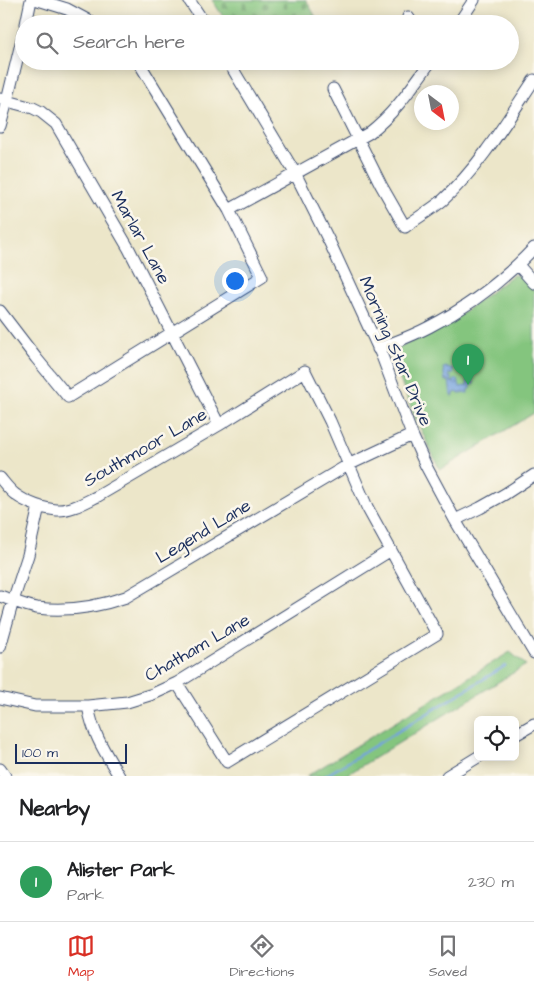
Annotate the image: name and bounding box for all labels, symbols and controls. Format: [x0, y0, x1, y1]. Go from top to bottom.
search box [15, 15, 519, 70]
icon: search [33, 29, 61, 57]
text: Search here [73, 29, 185, 56]
north arrow [414, 85, 459, 130]
street label: Marlar Lane [105, 186, 177, 289]
your location [222, 268, 248, 294]
street label: Morning Star Drive [352, 272, 439, 431]
pin: 1 [452, 344, 484, 385]
street label: Southmoor Lane [79, 402, 212, 493]
street label: Legend Lane [151, 493, 256, 571]
street label: Chatham Lane [140, 607, 255, 688]
map controls [474, 716, 519, 761]
button: locate [474, 716, 519, 761]
scale bar [15, 741, 128, 764]
text: 100 m [22, 743, 58, 763]
text: Nearby [20, 794, 90, 823]
text: Alister Park [67, 857, 175, 884]
text: 1 [35, 871, 37, 893]
text: 230 m [468, 871, 514, 893]
text: Park [67, 884, 104, 906]
tab: Map [67, 932, 95, 982]
tab: Directions [229, 932, 294, 982]
tab: Saved [429, 932, 467, 982]

